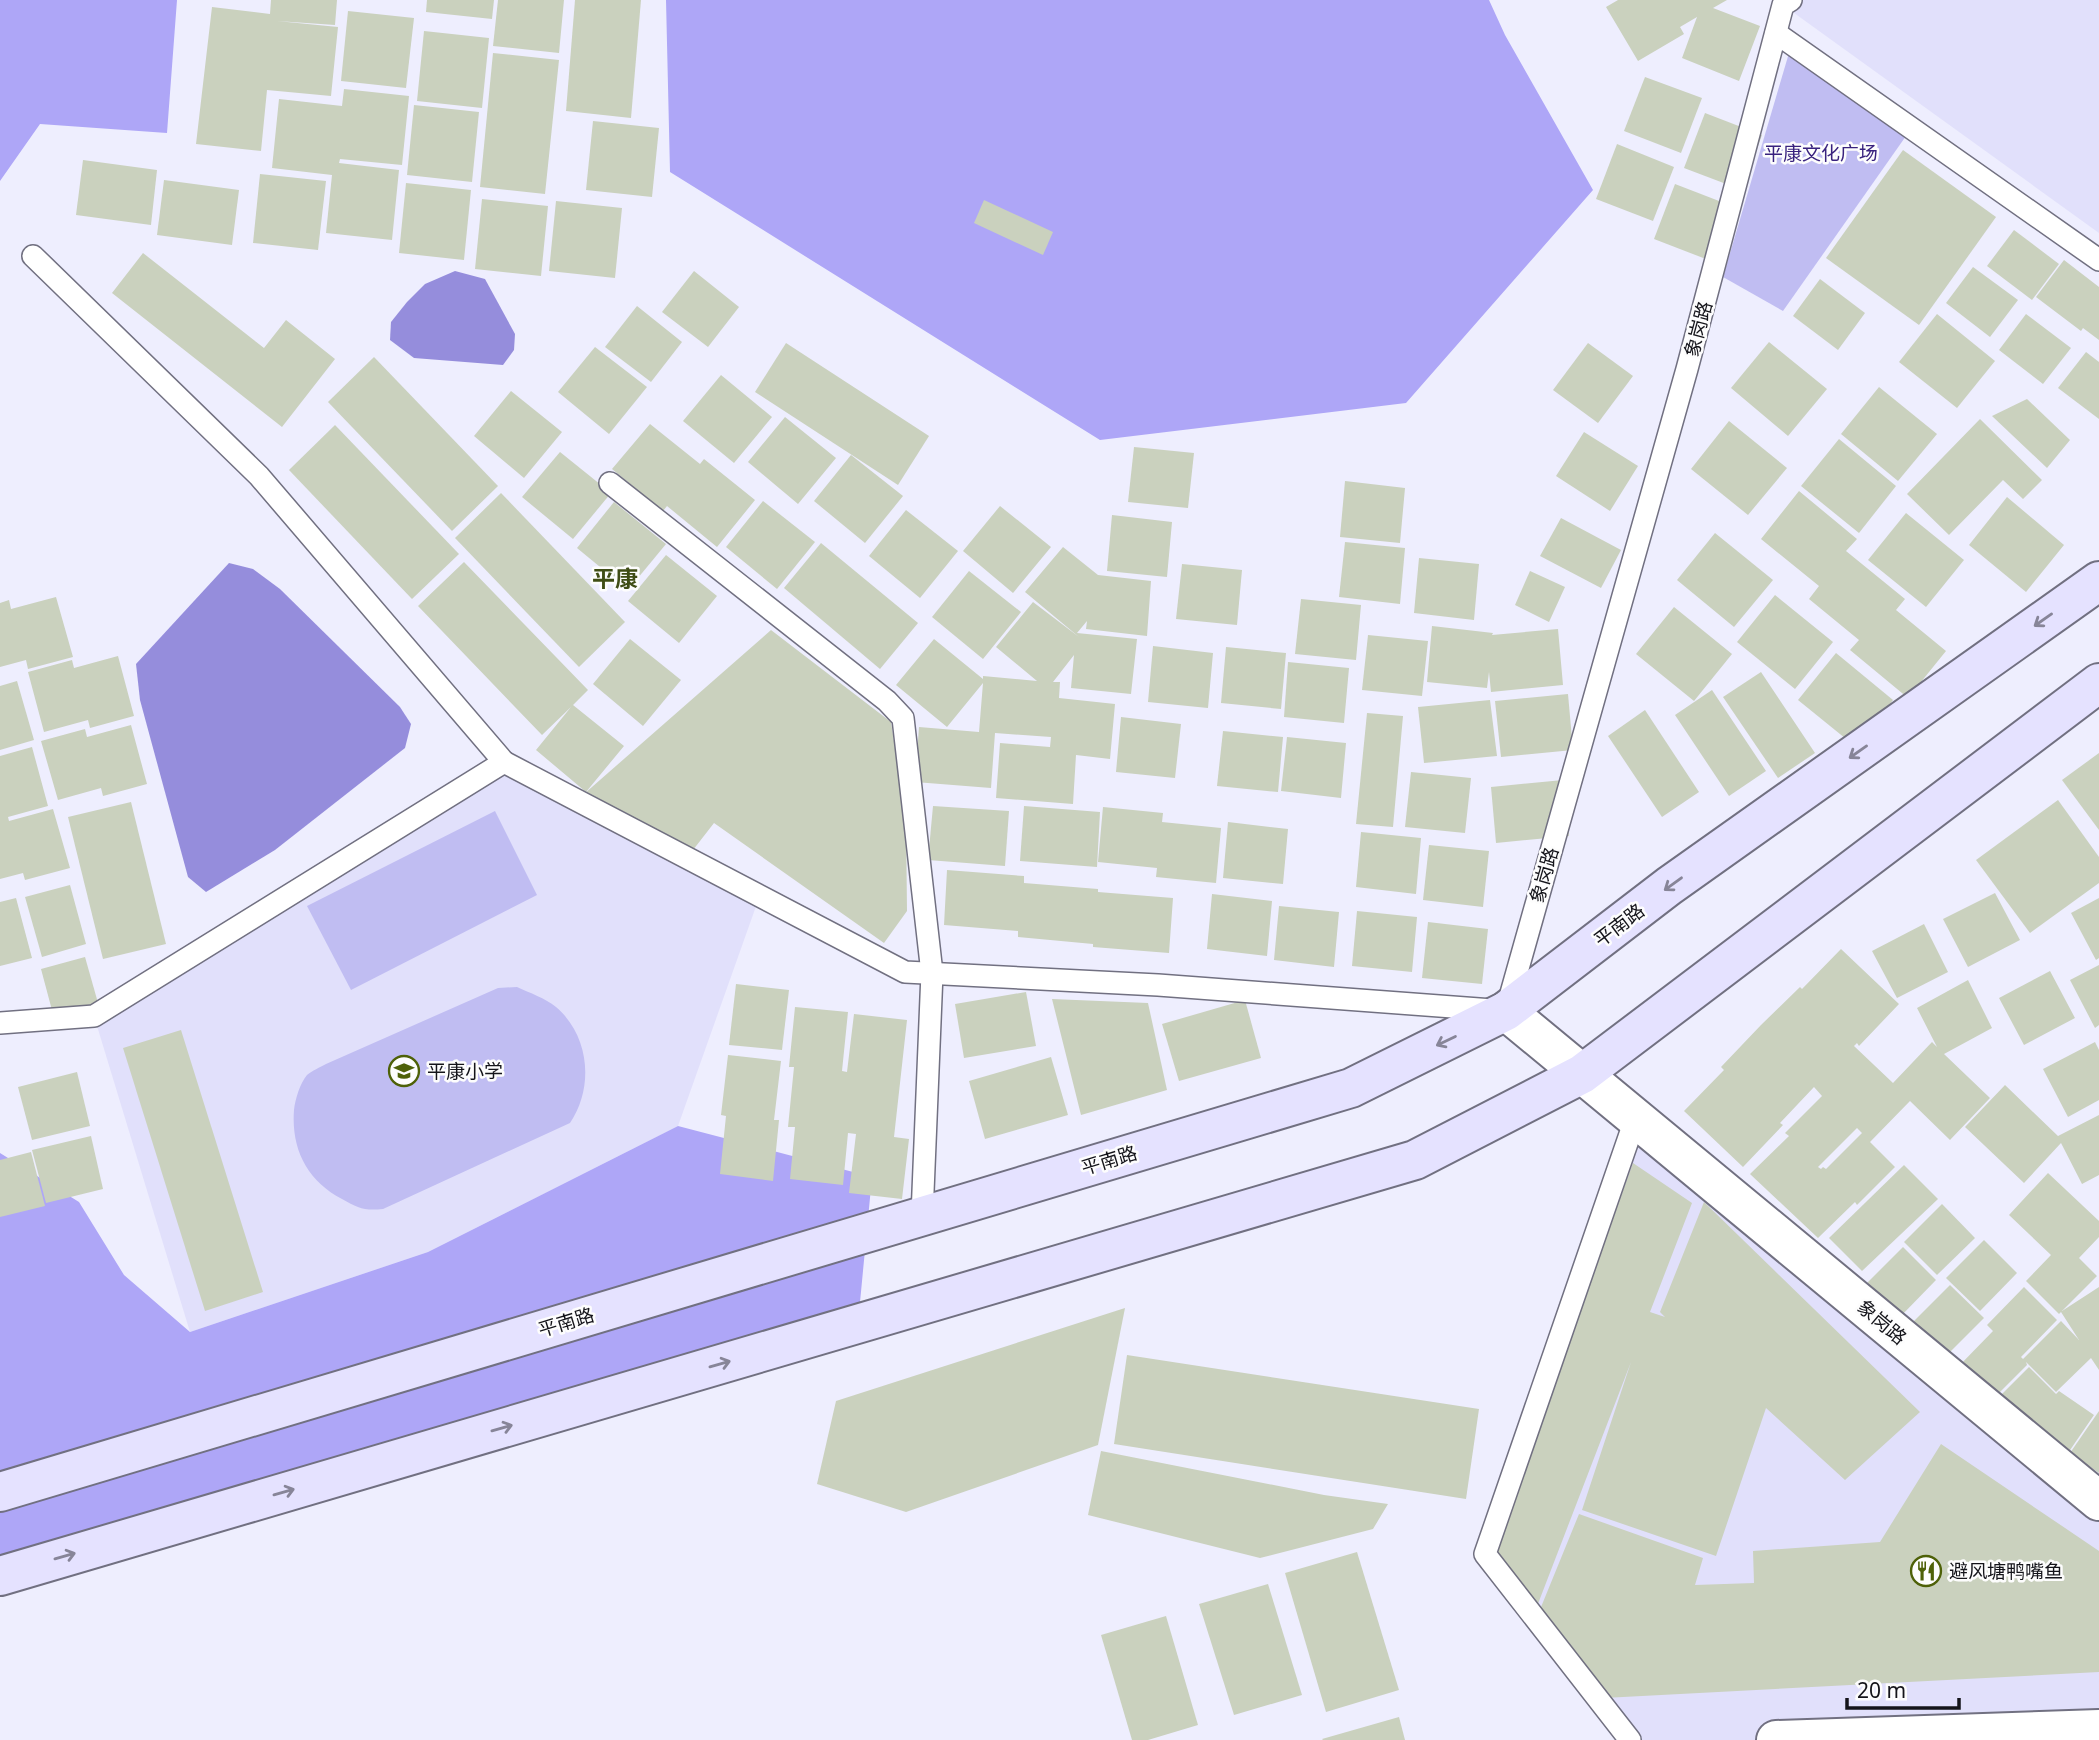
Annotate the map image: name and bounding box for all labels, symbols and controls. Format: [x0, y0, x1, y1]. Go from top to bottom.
park label: 平康文化广场 [1764, 140, 1878, 166]
street label: 象岗路 [1678, 298, 1718, 360]
district label: 平康 [592, 562, 638, 594]
one-way arrow [2034, 613, 2053, 627]
one-way arrow [1849, 745, 1868, 759]
street label: 象岗路 [1524, 844, 1564, 906]
one-way arrow [1664, 877, 1683, 891]
street label: 平南路 [1588, 897, 1650, 953]
one-way arrow [1436, 1034, 1457, 1048]
school or university icon: 平康小学 [387, 1054, 421, 1088]
place label: 平康小学 [427, 1058, 503, 1084]
street label: 平南路 [1078, 1139, 1140, 1181]
street label: 象岗路 [1852, 1294, 1912, 1350]
street label: 平南路 [535, 1301, 597, 1343]
one-way arrow [709, 1356, 731, 1369]
one-way arrow [491, 1421, 513, 1434]
one-way arrow [273, 1485, 295, 1498]
one-way arrow [54, 1549, 76, 1562]
restaurant icon: 避风塘鸭嘴鱼 [1909, 1554, 1943, 1588]
place label: 避风塘鸭嘴鱼 [1949, 1558, 2063, 1584]
scale bar [1847, 1666, 1959, 1710]
text: 20 m [1857, 1676, 1906, 1704]

